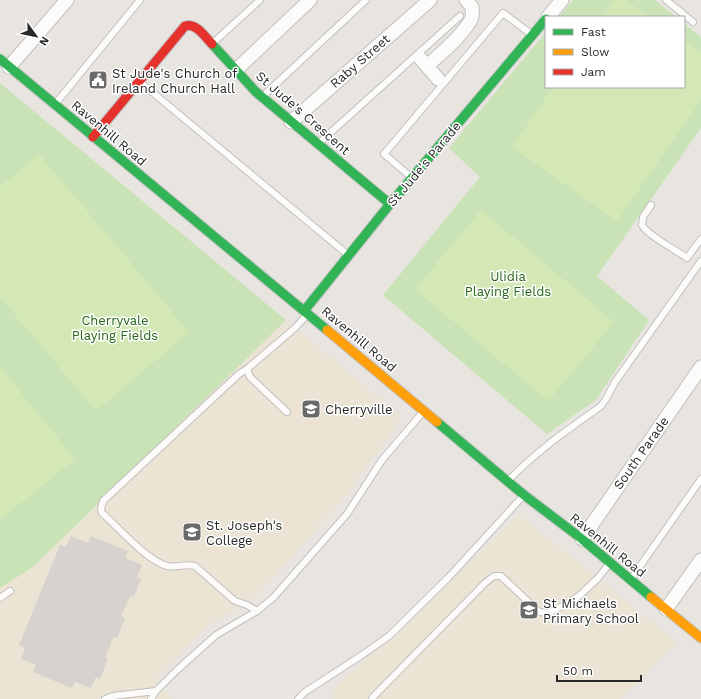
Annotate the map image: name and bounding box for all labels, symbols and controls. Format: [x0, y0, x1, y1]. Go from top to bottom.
north arrow [16, 16, 56, 56]
legend [545, 16, 685, 88]
text: Fast [581, 25, 606, 39]
street label: Raby Street [327, 31, 393, 91]
text: N [36, 34, 52, 48]
text: Slow [581, 45, 609, 59]
text: Jam [581, 65, 606, 79]
place label: St Jude's Church of Ireland Church Hall [112, 66, 237, 96]
street label: St Jude's Crescent [253, 68, 353, 158]
public building icon: St Jude's Church of Ireland Church Hall [87, 69, 109, 91]
street label: Ravenhill Road [68, 97, 150, 169]
street label: St Jude's Parade [384, 119, 464, 209]
park label: Ulidia Playing Fields [465, 269, 551, 299]
street label: Ravenhill Road [318, 303, 400, 375]
park label: Cherryvale Playing Fields [72, 313, 158, 343]
school or university icon: Cherryville [300, 398, 322, 420]
place label: Cherryville [325, 402, 392, 417]
street label: South Parade [610, 414, 672, 492]
street label: Ravenhill Road [567, 510, 649, 580]
place label: St. Joseph's College [206, 518, 283, 548]
school or university icon: St. Joseph's College [181, 521, 203, 543]
place label: St Michaels Primary School [543, 596, 639, 626]
school or university icon: St Michaels Primary School [518, 599, 540, 621]
scale bar [557, 657, 641, 683]
text: 50 m [563, 664, 593, 678]

